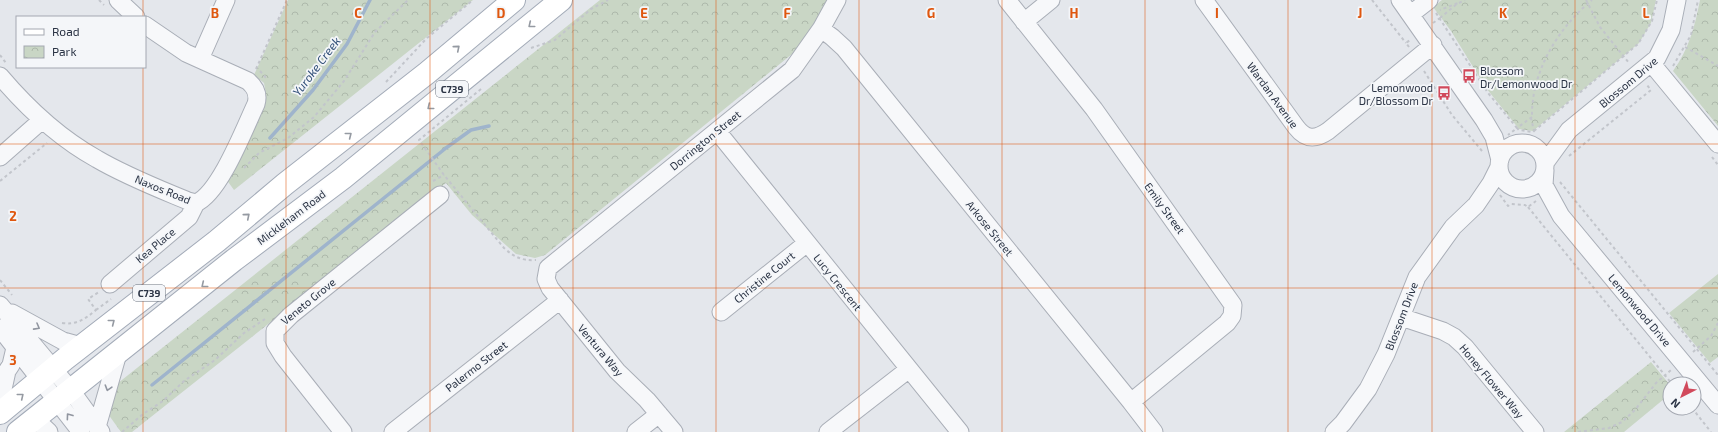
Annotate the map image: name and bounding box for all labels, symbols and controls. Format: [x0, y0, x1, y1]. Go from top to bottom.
text: B [211, 5, 219, 21]
text: C [354, 5, 362, 21]
text: D [497, 5, 506, 21]
text: E [640, 5, 648, 21]
text: F [783, 5, 791, 21]
text: G [927, 5, 935, 21]
text: H [1070, 5, 1079, 21]
text: I [1215, 5, 1219, 21]
text: J [1358, 5, 1362, 21]
text: K [1499, 5, 1508, 21]
text: L [1643, 5, 1650, 21]
legend [16, 16, 146, 68]
one-way arrow [529, 20, 536, 27]
text: Road [52, 24, 80, 38]
water label: Yuroke Creek [289, 34, 343, 98]
text: Park [52, 44, 77, 58]
one-way arrow [452, 45, 459, 52]
street label: Blossom Drive [1596, 54, 1660, 110]
street label: Wardan Avenue [1245, 59, 1301, 131]
place label: Blossom Dr/Lemonwood Dr [1480, 64, 1573, 90]
bus stop icon: Blossom Dr/Lemonwood Dr [1461, 68, 1477, 84]
road number: C739 [436, 81, 468, 97]
place label: Lemonwood Dr/Blossom Dr [1359, 81, 1434, 107]
bus stop icon: Lemonwood Dr/Blossom Dr [1436, 85, 1452, 101]
one-way arrow [428, 102, 435, 109]
street label: Dorrington Street [667, 107, 743, 173]
one-way arrow [345, 133, 352, 140]
street label: Naxos Road [133, 172, 193, 206]
street label: Emily Street [1142, 180, 1188, 236]
street label: Mickleham Road [254, 187, 328, 247]
street label: Arkose Street [964, 198, 1016, 258]
text: 2 [9, 208, 17, 224]
one-way arrow [243, 214, 250, 221]
street label: Kea Place [133, 225, 178, 265]
street label: Christine Court [731, 249, 797, 305]
street label: Lucy Crescent [811, 251, 865, 313]
street label: Lemonwood Drive [1606, 271, 1674, 349]
street label: Veneto Grove [278, 275, 338, 327]
one-way arrow [201, 280, 208, 287]
street label: Blossom Drive [1382, 280, 1420, 352]
road number: C739 [133, 285, 165, 301]
one-way arrow [107, 320, 114, 327]
street label: Ventura Way [575, 321, 627, 379]
one-way arrow [33, 322, 40, 329]
street label: Palermo Street [442, 338, 510, 394]
street label: Honey Flower Way [1457, 341, 1527, 421]
text: 3 [9, 352, 17, 368]
north arrow [1662, 376, 1702, 416]
one-way arrow [104, 384, 113, 391]
one-way arrow [16, 394, 23, 401]
text: N [1668, 396, 1682, 411]
one-way arrow [67, 413, 74, 420]

